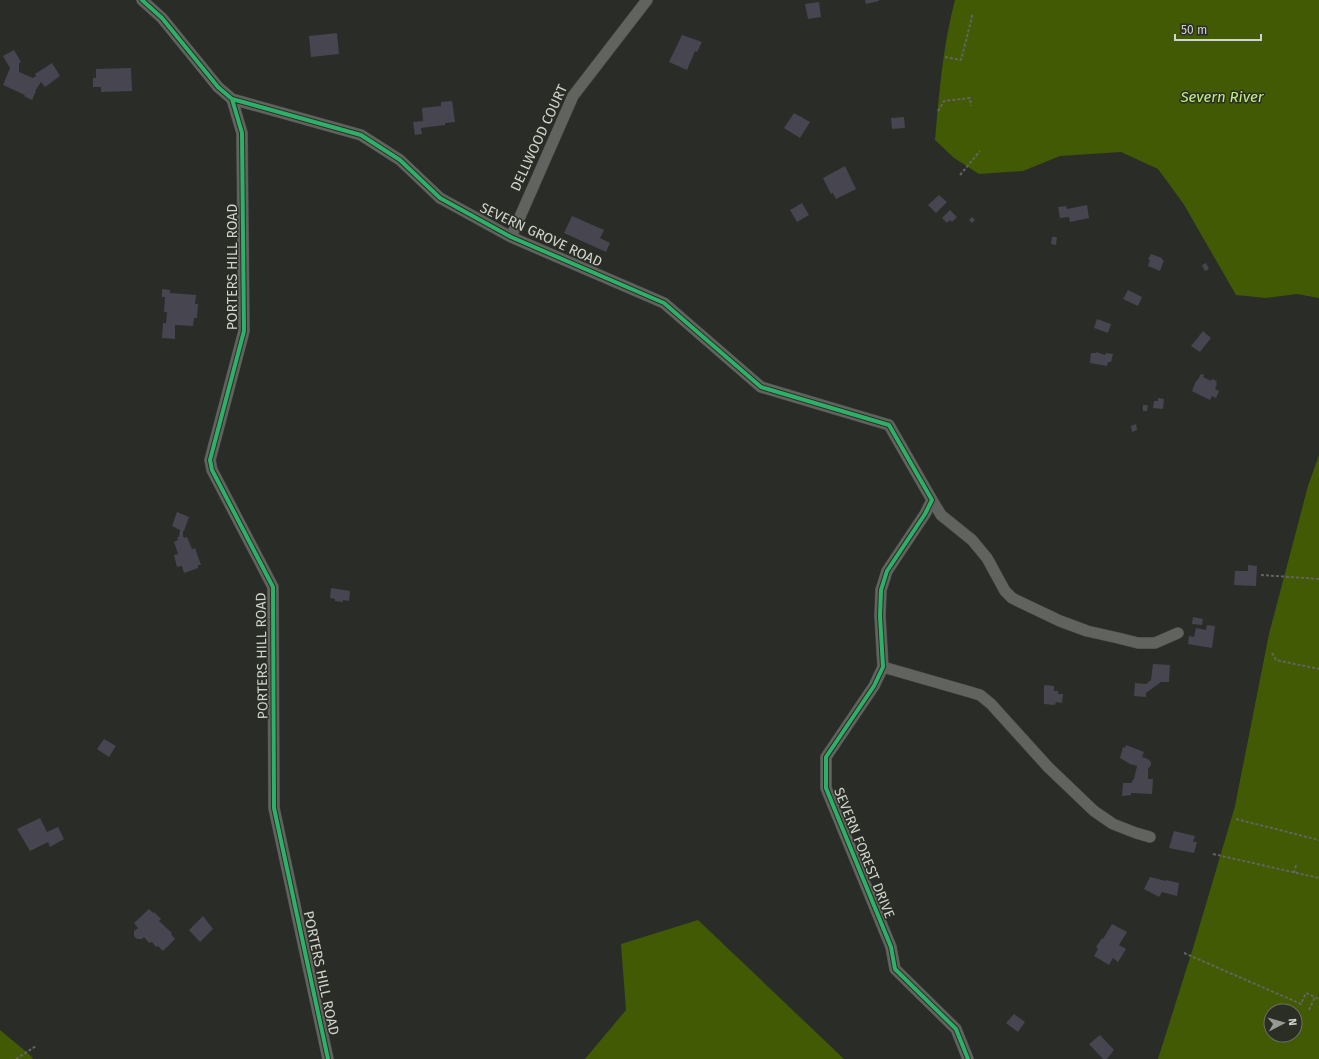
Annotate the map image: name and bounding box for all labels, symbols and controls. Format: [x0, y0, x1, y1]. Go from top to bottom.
scale bar [1175, 16, 1261, 42]
text: 50 m [1181, 23, 1207, 37]
street label: DELLWOOD COURT [507, 81, 571, 194]
water label: Severn River [1180, 88, 1265, 106]
street label: SEVERN GROVE ROAD [477, 199, 605, 271]
street label: PORTERS HILL ROAD [224, 204, 241, 330]
street label: PORTERS HILL ROAD [252, 593, 272, 719]
street label: SEVERN FOREST DRIVE [830, 785, 898, 921]
street label: PORTERS HILL ROAD [300, 909, 342, 1037]
north arrow [1263, 1003, 1303, 1043]
text: N [1286, 1018, 1299, 1026]

